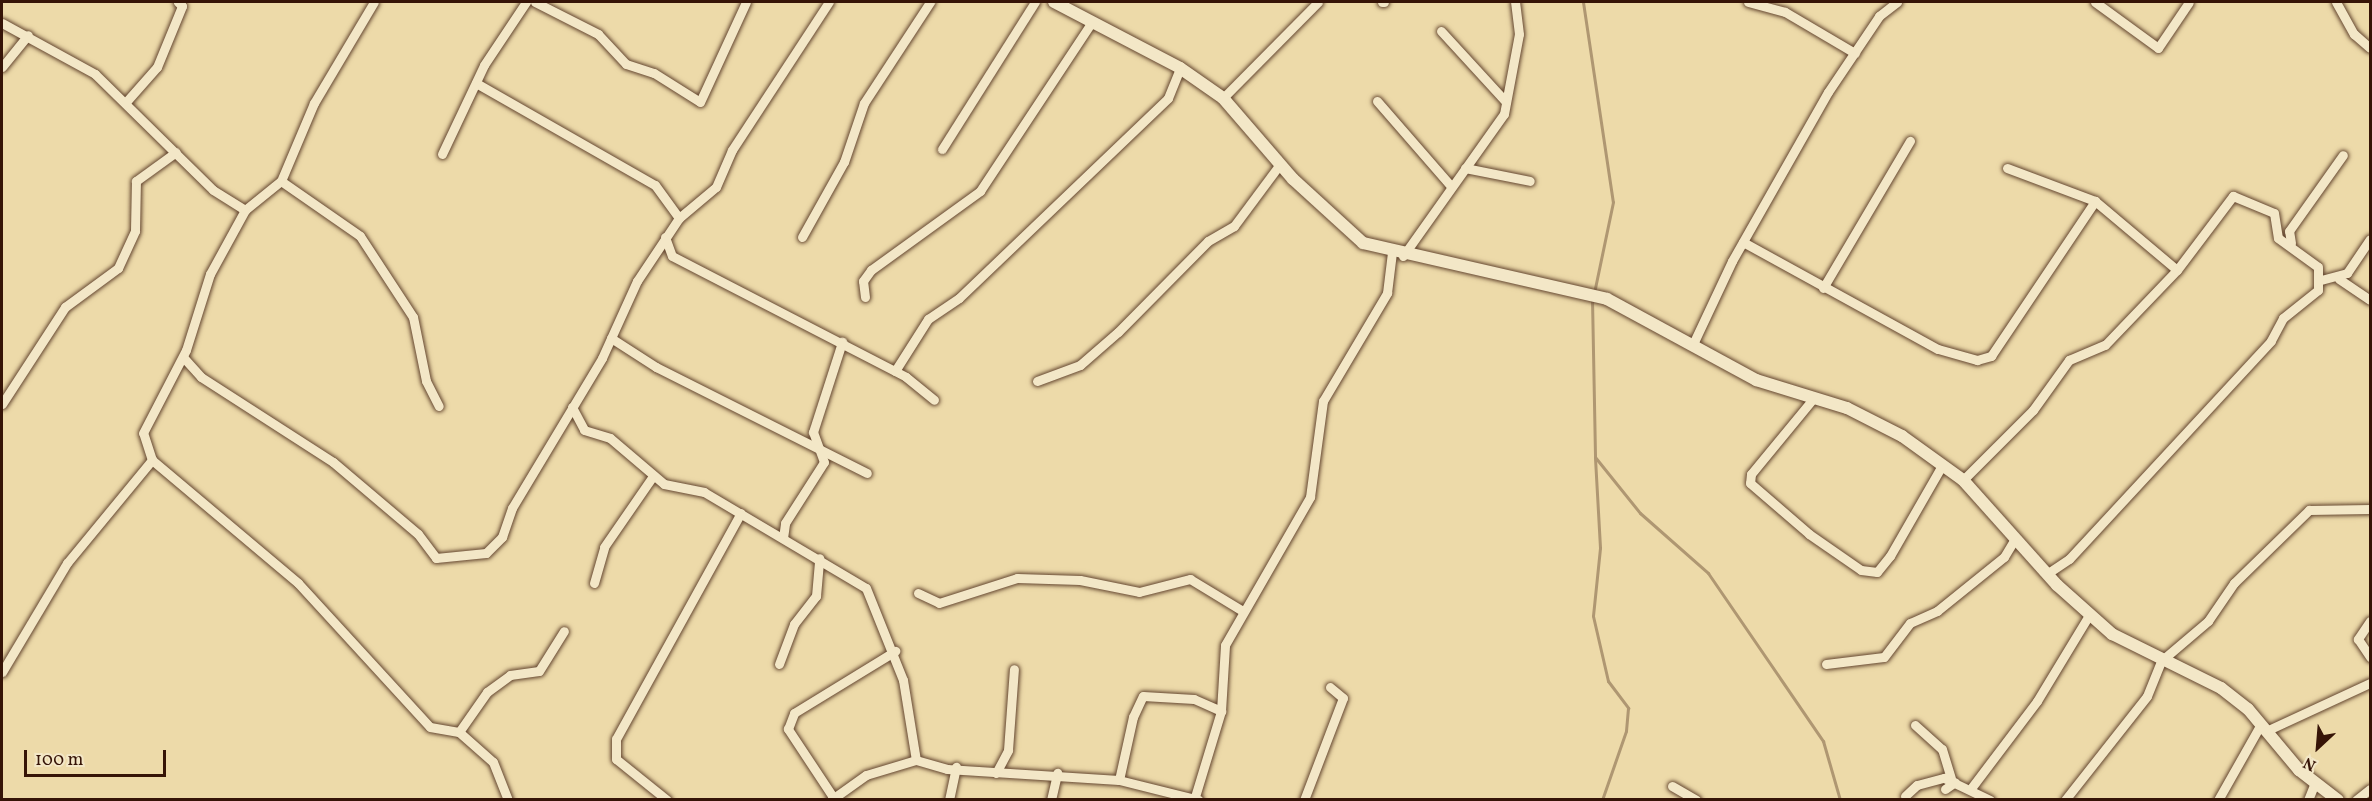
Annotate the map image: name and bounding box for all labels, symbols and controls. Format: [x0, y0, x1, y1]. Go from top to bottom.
north arrow [2288, 717, 2348, 777]
scale bar [27, 738, 170, 776]
text: 100 m [35, 748, 84, 773]
text: N [2300, 751, 2320, 776]

